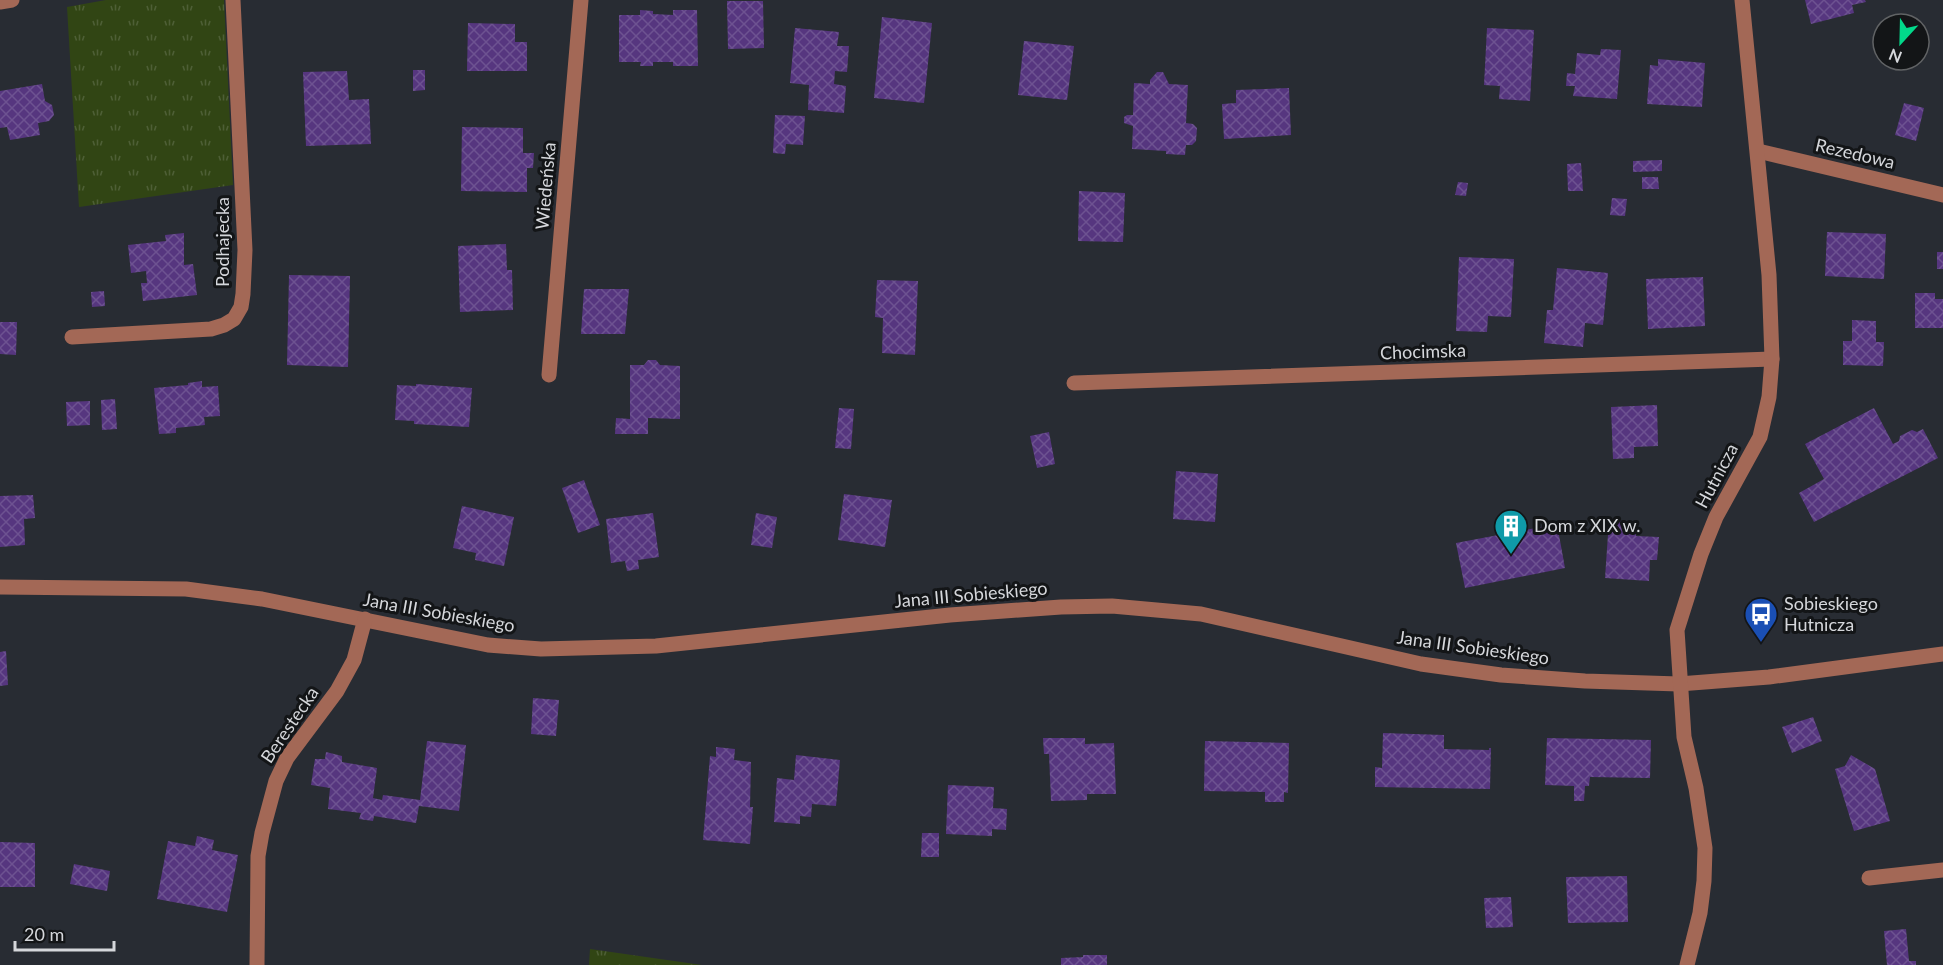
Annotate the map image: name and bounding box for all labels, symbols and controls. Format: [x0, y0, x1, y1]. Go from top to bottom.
north arrow [1871, 12, 1931, 72]
text: N [1886, 45, 1904, 67]
street label: Rezedowa [1813, 133, 1897, 173]
street label: Wiedeńska [530, 141, 560, 231]
street label: Podhajecka [211, 197, 233, 287]
street label: Chocimska [1380, 339, 1466, 363]
street label: Hutnicza [1690, 439, 1742, 512]
building icon: Dom z XIX w. [1493, 508, 1529, 555]
place label: Dom z XIX w. [1534, 514, 1641, 536]
street label: Jana III Sobieskiego [893, 576, 1048, 612]
street label: Jana III Sobieskiego [362, 588, 517, 636]
place label: Sobieskiego Hutnicza [1784, 592, 1878, 635]
bus stop icon: Sobieskiego Hutnicza [1743, 596, 1779, 643]
street label: Jana III Sobieskiego [1396, 625, 1551, 669]
street label: Berestecka [256, 682, 323, 767]
scale bar [15, 914, 114, 952]
text: 20 m [24, 923, 64, 945]

